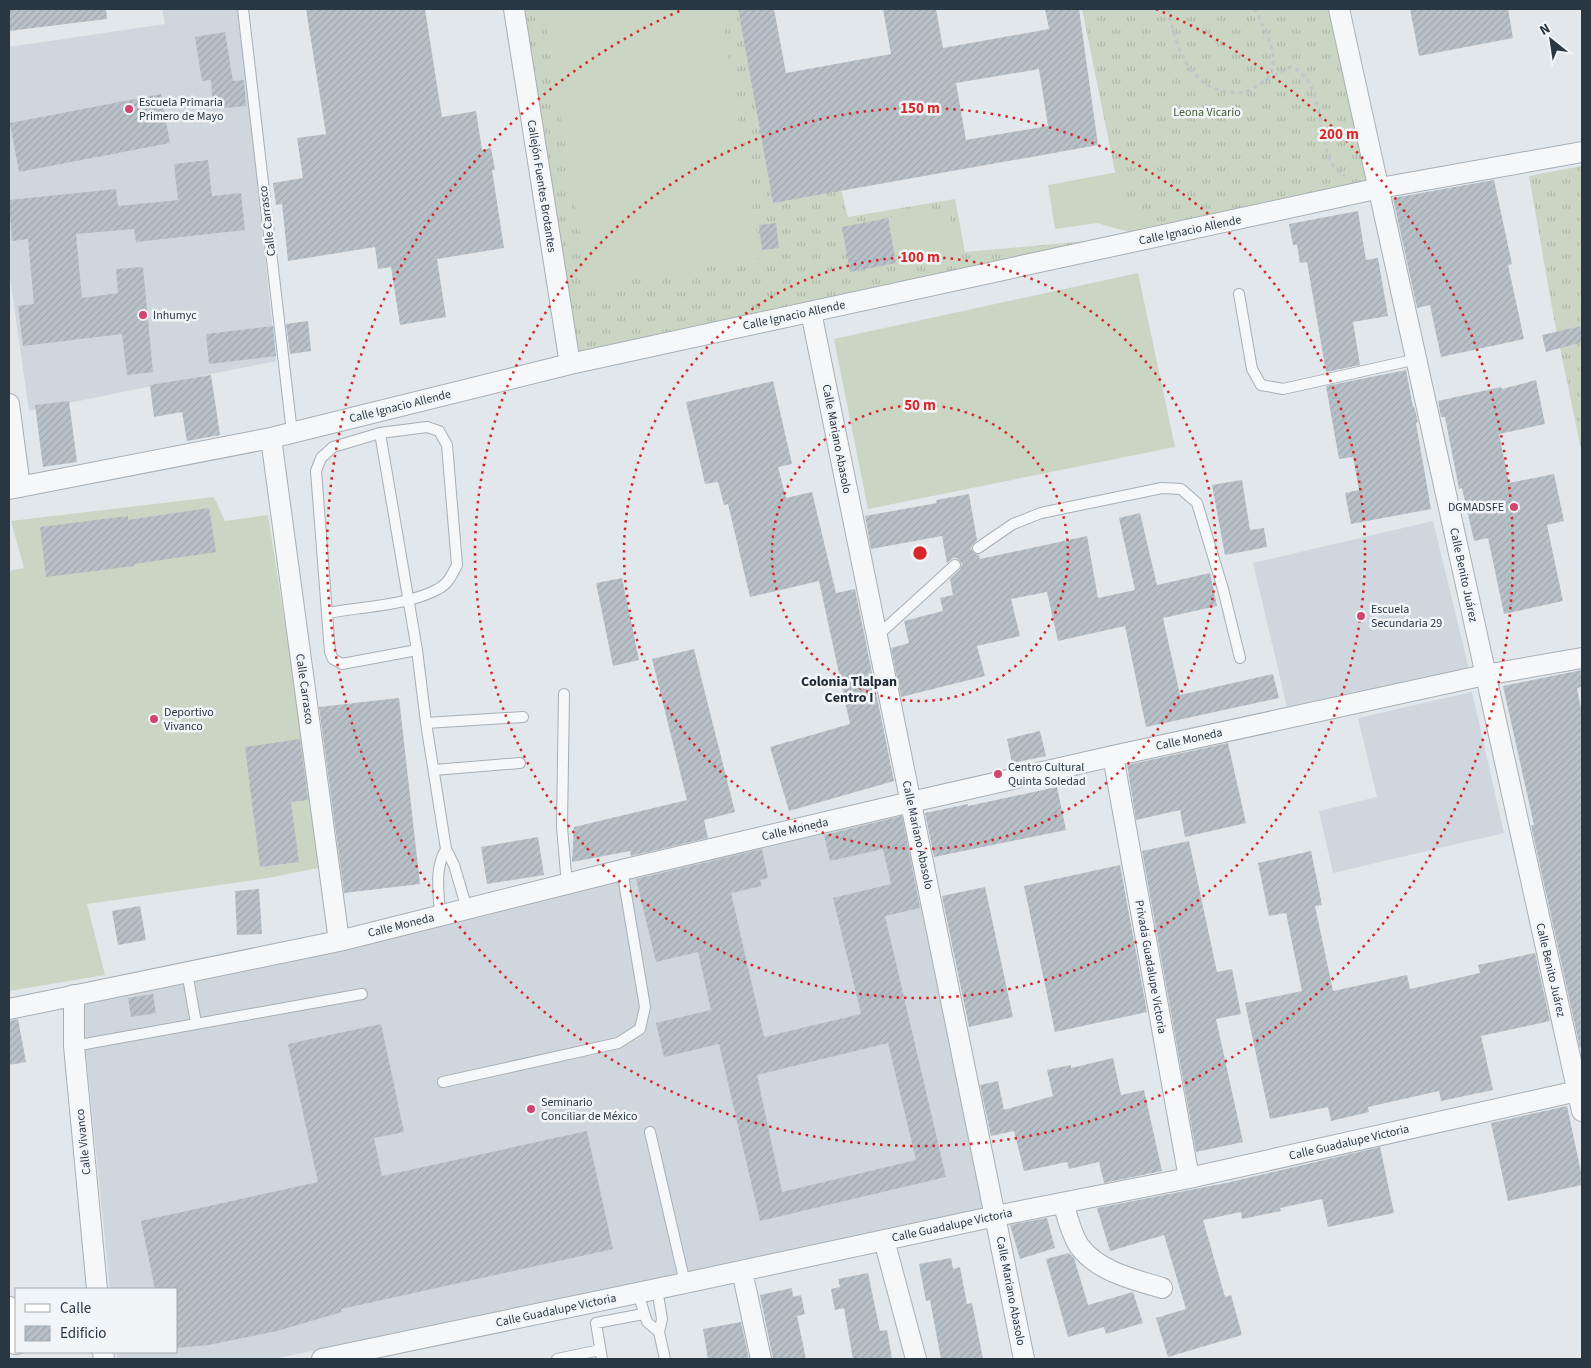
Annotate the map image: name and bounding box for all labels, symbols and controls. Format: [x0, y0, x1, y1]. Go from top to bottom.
north arrow [1526, 15, 1576, 65]
text: N [1536, 19, 1554, 41]
place label: Escuela Primaria Primero de Mayo [139, 94, 224, 125]
text: 150 m [900, 98, 940, 119]
marker: Escuela Primaria Primero de Mayo [123, 103, 135, 115]
park label: Leona Vicario [1173, 104, 1241, 121]
street label: Callejón Fuentes Brotantes [523, 119, 560, 254]
text: 200 m [1319, 124, 1359, 145]
street label: Calle Carrasco [255, 185, 280, 257]
street label: Calle Ignacio Allende [1137, 211, 1243, 250]
text: 100 m [900, 247, 940, 268]
street label: Calle Ignacio Allende [741, 296, 847, 335]
place label: Inhumyc [153, 307, 197, 324]
marker: Inhumyc [137, 309, 149, 321]
street label: Calle Mariano Abasolo [818, 383, 855, 495]
street label: Calle Ignacio Allende [347, 386, 453, 427]
text: 50 m [904, 395, 936, 416]
place label: DGMADSFE [1448, 499, 1504, 516]
marker: DGMADSFE [1508, 501, 1520, 513]
street label: Calle Benito Juárez [1445, 526, 1482, 624]
centre of rings [911, 544, 929, 562]
place label: Escuela Secundaria 29 [1371, 601, 1442, 632]
marker: Escuela Secundaria 29 [1355, 610, 1367, 622]
street label: Calle Carrasco [291, 653, 318, 725]
district label: Colonia Tlalpan Centro I [801, 672, 897, 708]
place label: Deportivo Vivanco [164, 704, 214, 735]
marker: Deportivo Vivanco [148, 713, 160, 725]
street label: Calle Moneda [1154, 724, 1224, 755]
place label: Centro Cultural Quinta Soledad [1008, 759, 1086, 790]
marker: Centro Cultural Quinta Soledad [992, 768, 1004, 780]
street label: Calle Mariano Abasolo [898, 779, 937, 891]
street label: Calle Moneda [760, 814, 830, 845]
street label: Privada Guadalupe Victoria [1130, 899, 1171, 1035]
street label: Calle Moneda [366, 909, 436, 942]
street label: Calle Benito Juárez [1531, 921, 1570, 1019]
place label: Seminario Conciliar de México [541, 1094, 638, 1125]
marker: Seminario Conciliar de México [525, 1103, 537, 1115]
street label: Calle Vivanco [72, 1108, 95, 1176]
street label: Calle Guadalupe Victoria [1287, 1120, 1411, 1165]
street label: Calle Guadalupe Victoria [890, 1204, 1014, 1247]
street label: Calle Mariano Abasolo [992, 1235, 1029, 1347]
legend [15, 1288, 178, 1353]
street label: Calle Guadalupe Victoria [494, 1289, 618, 1332]
text: Calle [60, 1298, 91, 1319]
text: Edificio [60, 1323, 107, 1344]

